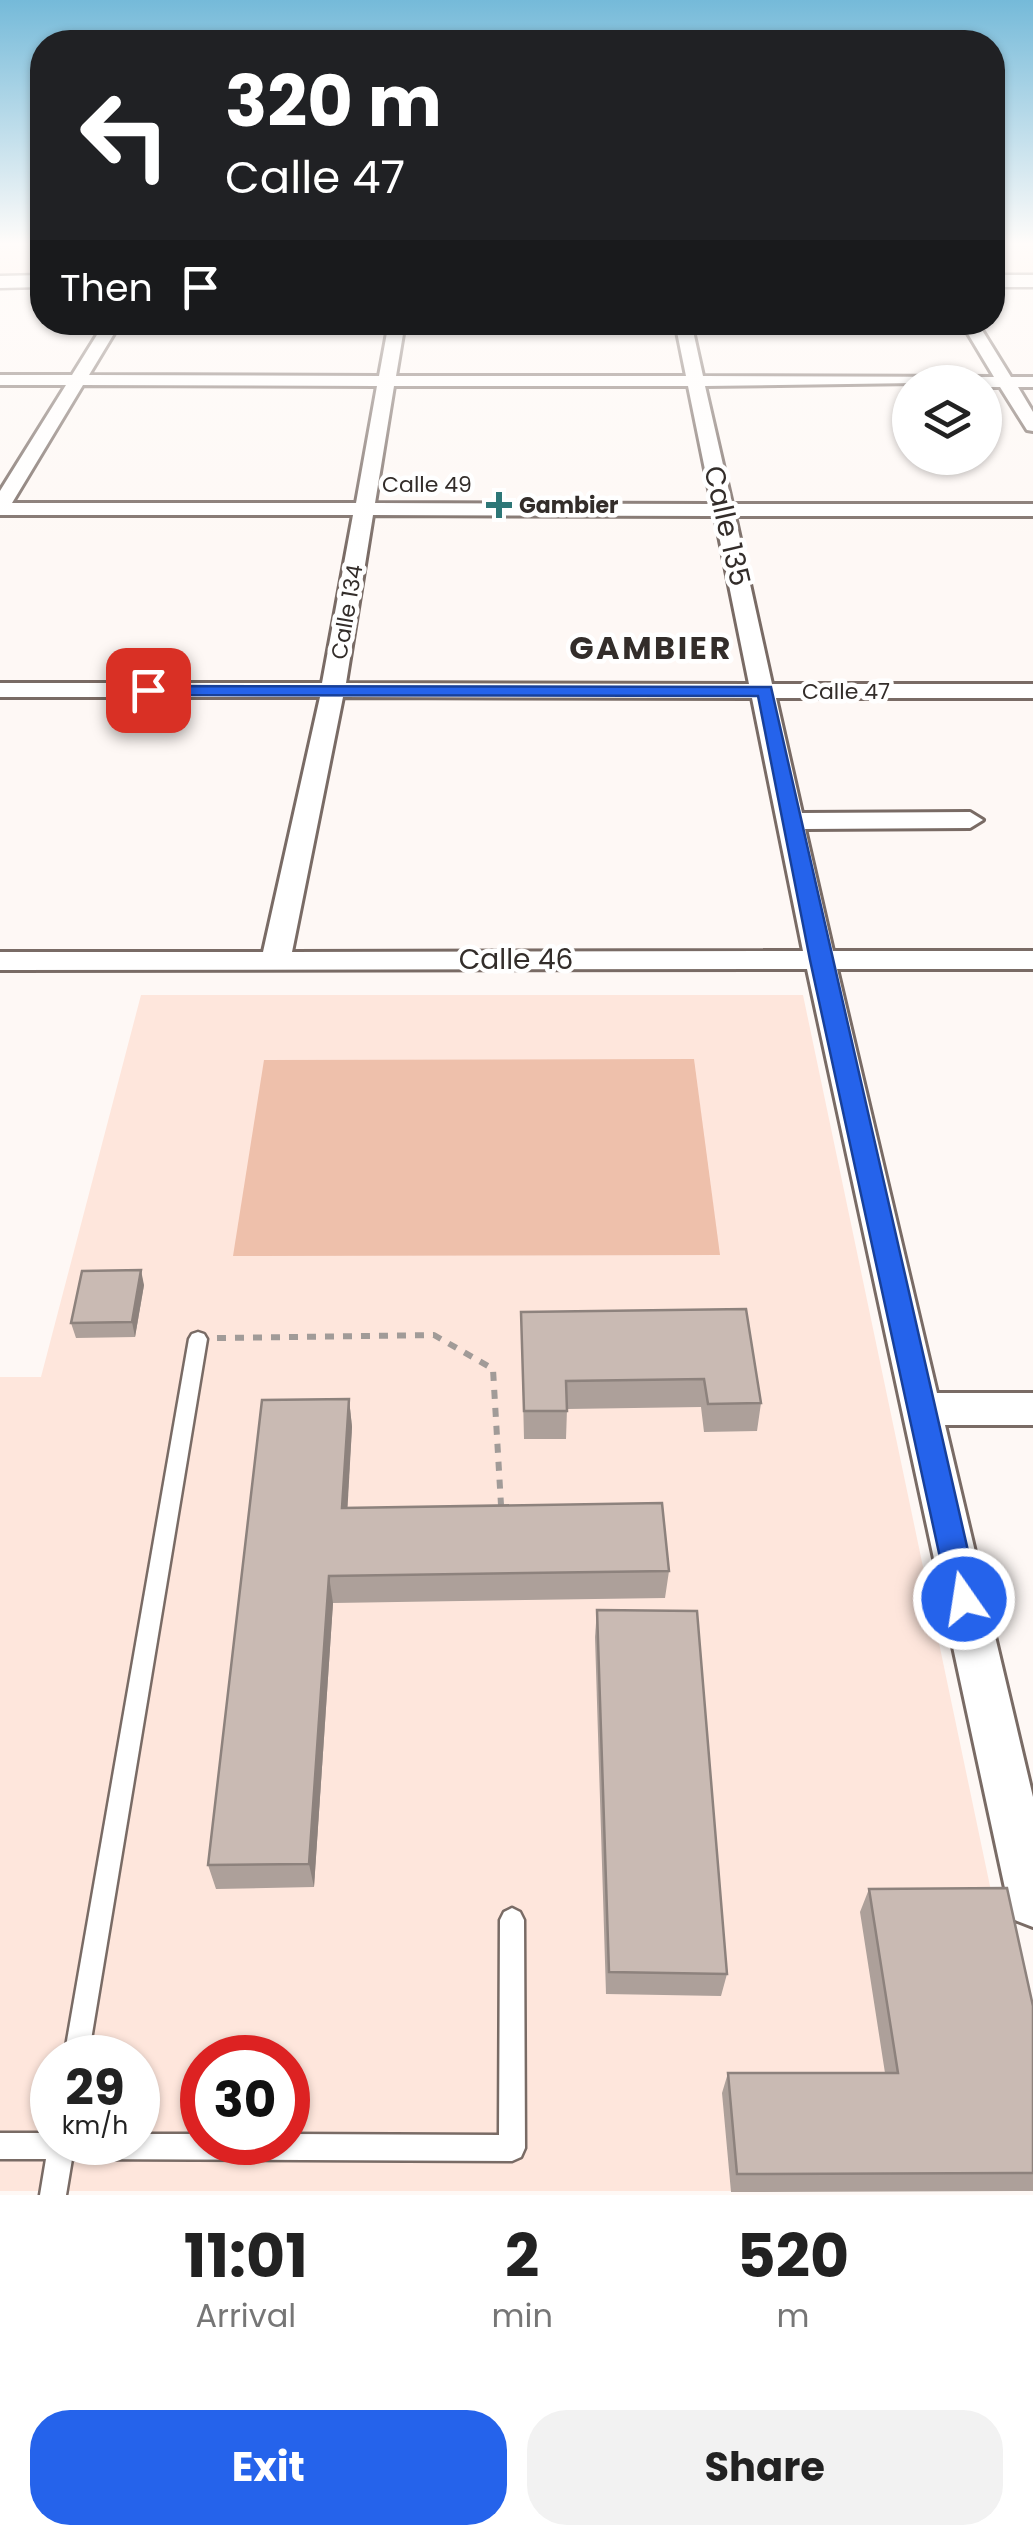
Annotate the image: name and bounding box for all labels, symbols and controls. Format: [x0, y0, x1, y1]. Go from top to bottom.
text: 320 m [225, 52, 442, 151]
icon: left [60, 70, 190, 200]
text: Calle 47 [225, 146, 405, 209]
icon: arrive [173, 260, 228, 315]
text: Then [60, 261, 153, 314]
map controls [892, 365, 1002, 475]
button: layers [892, 365, 1002, 475]
street label: Calle 135 [694, 462, 760, 590]
street label: Calle 49 [382, 469, 472, 500]
place label: Gambier [519, 490, 618, 521]
marker: Gambier [488, 494, 510, 516]
street label: Calle 134 [323, 562, 371, 662]
district label: GAMBIER [569, 625, 733, 670]
pin [106, 648, 191, 733]
icon: arrive [121, 663, 176, 718]
street label: Calle 47 [802, 676, 890, 707]
street label: Calle 46 [459, 940, 573, 979]
position arrow [912, 1547, 1016, 1651]
speed limit sign: 30 [180, 2035, 310, 2165]
text: 29 [65, 2052, 125, 2123]
text: km/h [62, 2108, 128, 2143]
text: 11:01 [184, 2214, 308, 2298]
text: 2 [505, 2214, 539, 2298]
text: 520 [737, 2214, 849, 2298]
text: Arrival [195, 2293, 296, 2338]
text: min [492, 2293, 553, 2338]
text: m [776, 2293, 809, 2338]
button: Exit [30, 2410, 507, 2525]
button: Share [527, 2410, 1003, 2525]

